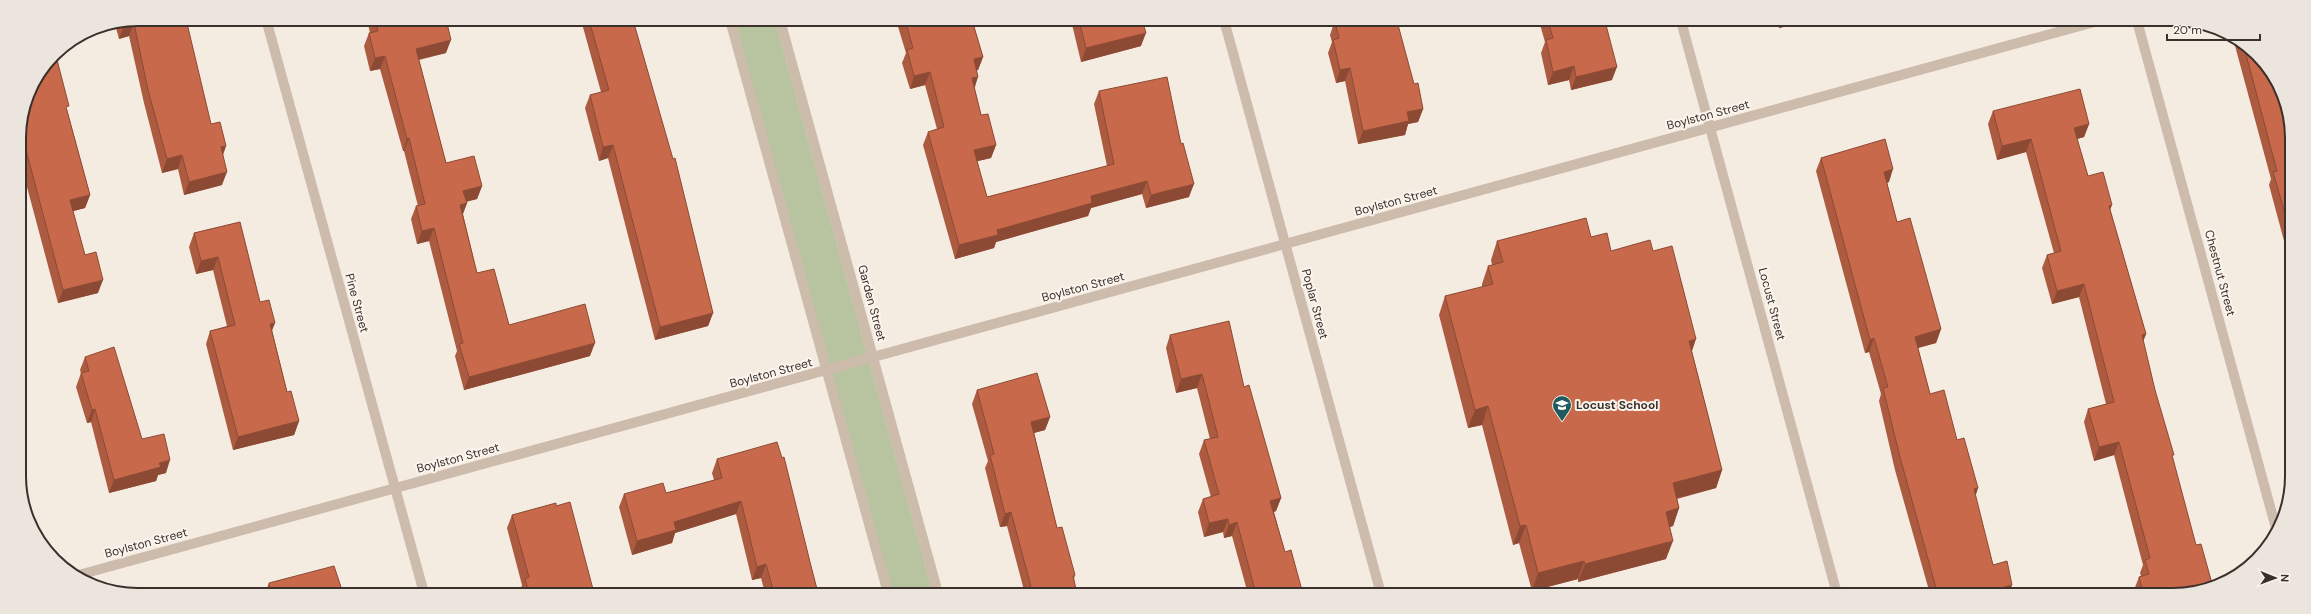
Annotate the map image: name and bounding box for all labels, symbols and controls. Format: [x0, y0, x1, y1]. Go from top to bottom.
scale bar [2167, 16, 2260, 42]
text: 20 m [2173, 22, 2202, 38]
street label: Boylston Street [1665, 96, 1751, 134]
street label: Boylston Street [1353, 182, 1439, 220]
street label: Chestnut Street [2201, 228, 2239, 318]
street label: Garden Street [854, 263, 890, 343]
street label: Locust Street [1755, 266, 1789, 342]
street label: Poplar Street [1298, 267, 1332, 341]
street label: Boylston Street [1040, 268, 1126, 306]
street label: Pine Street [341, 272, 373, 335]
street label: Boylston Street [728, 354, 814, 392]
school or university icon: Locust School [1551, 394, 1573, 422]
place label: Locust School [1576, 397, 1658, 413]
street label: Boylston Street [415, 439, 501, 477]
street label: Boylston Street [103, 524, 189, 562]
north arrow [2255, 558, 2295, 598]
text: N [2278, 574, 2292, 582]

